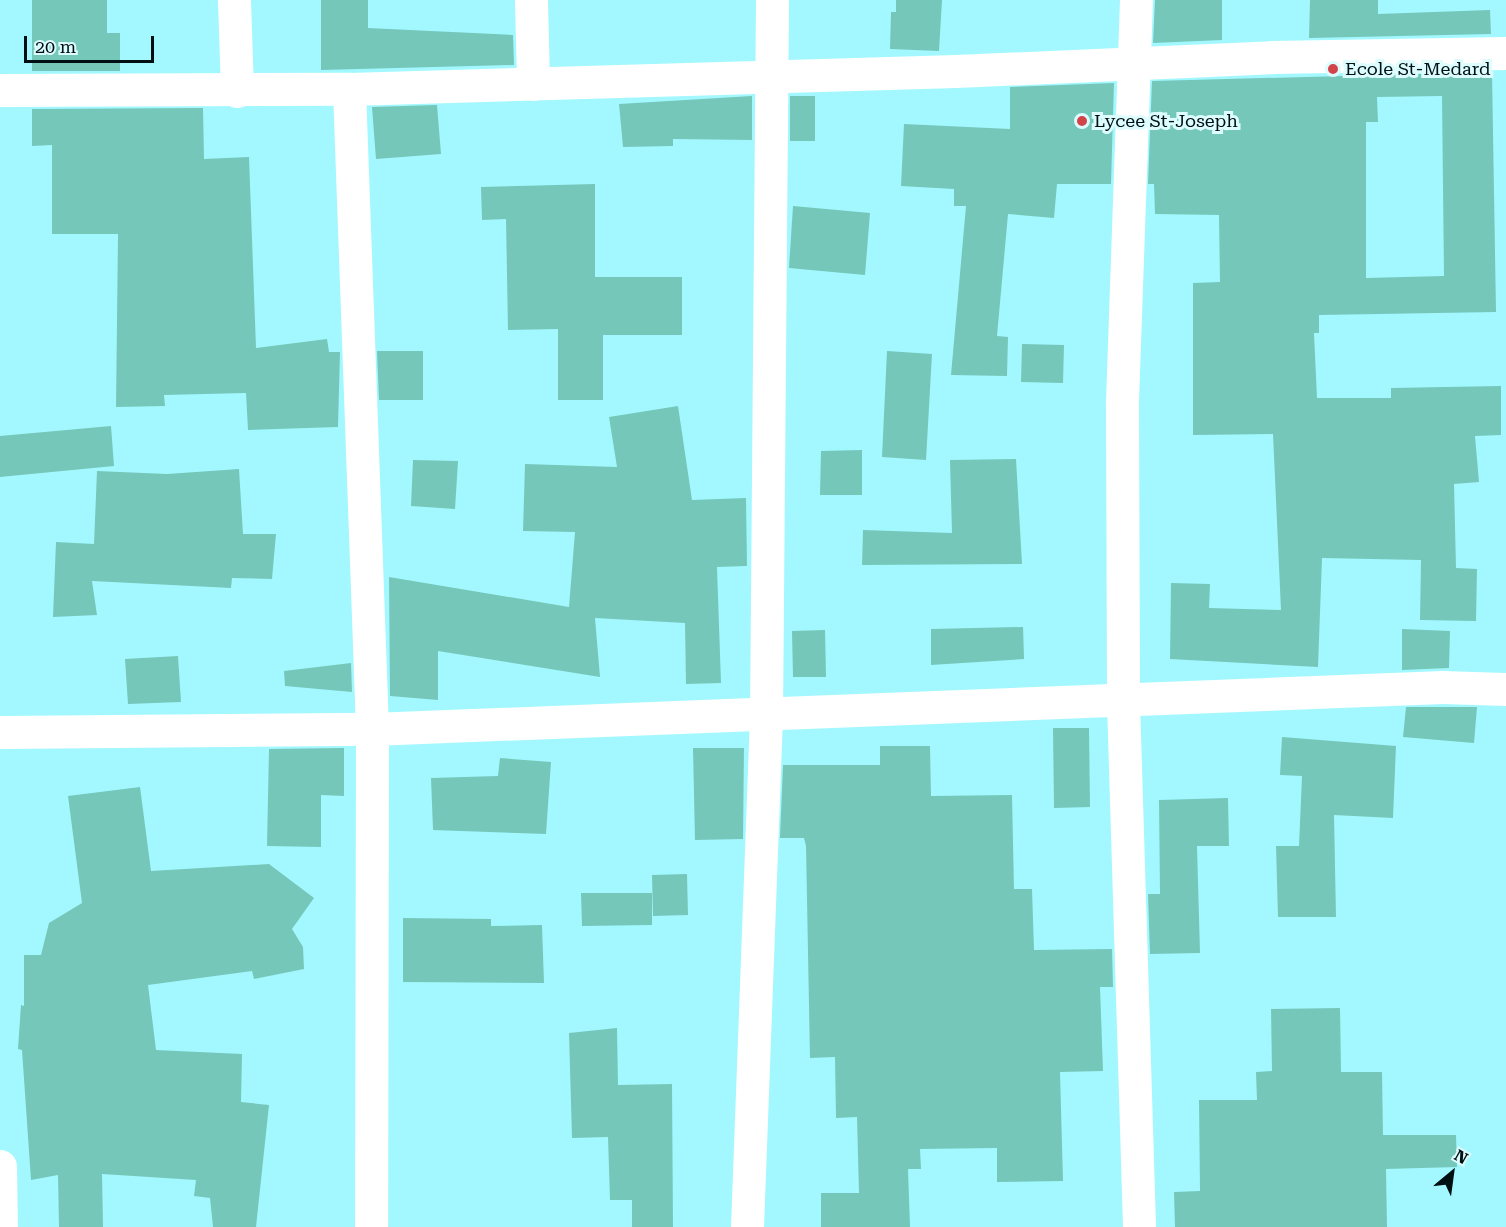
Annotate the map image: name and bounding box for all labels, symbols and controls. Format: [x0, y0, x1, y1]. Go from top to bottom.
scale bar [27, 24, 158, 62]
text: 20 m [35, 36, 76, 57]
place label: Ecole St-Medard [1345, 58, 1491, 80]
marker: Ecole St-Medard [1326, 62, 1340, 76]
place label: Lycee St-Joseph [1094, 110, 1238, 132]
marker: Lycee St-Joseph [1075, 114, 1089, 128]
north arrow [1422, 1143, 1482, 1203]
text: N [1451, 1146, 1471, 1168]

